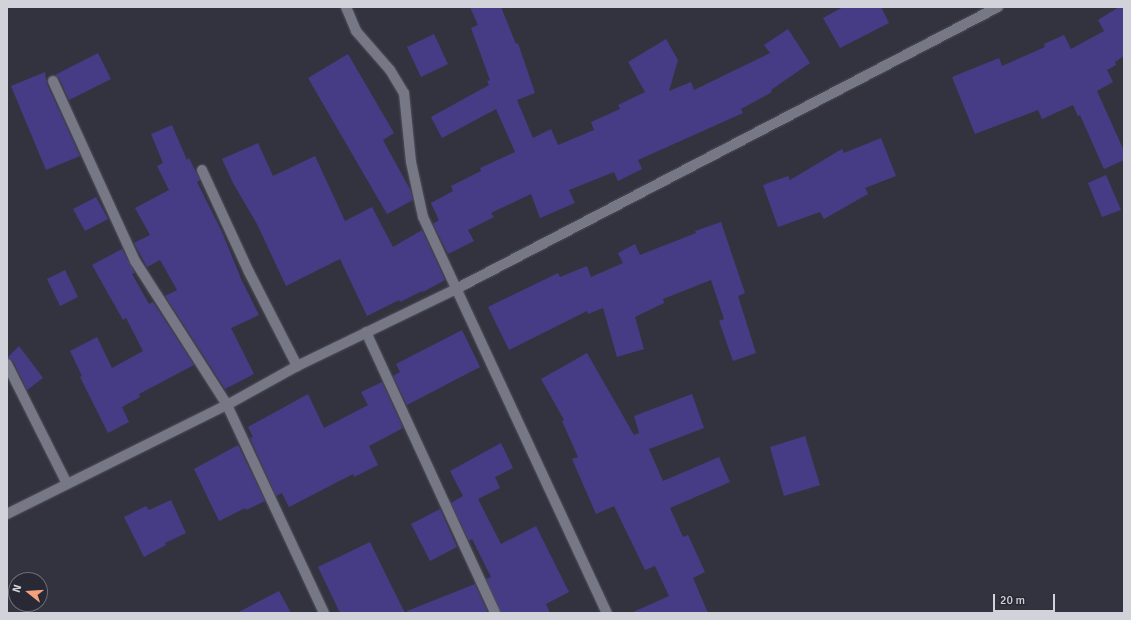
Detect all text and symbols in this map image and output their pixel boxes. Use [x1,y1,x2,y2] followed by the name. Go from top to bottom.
[8,572,48,612] north arrow
[10,583,24,594] text: N
[995,586,1057,612] scale bar
[1000,593,1025,608] text: 20 m

